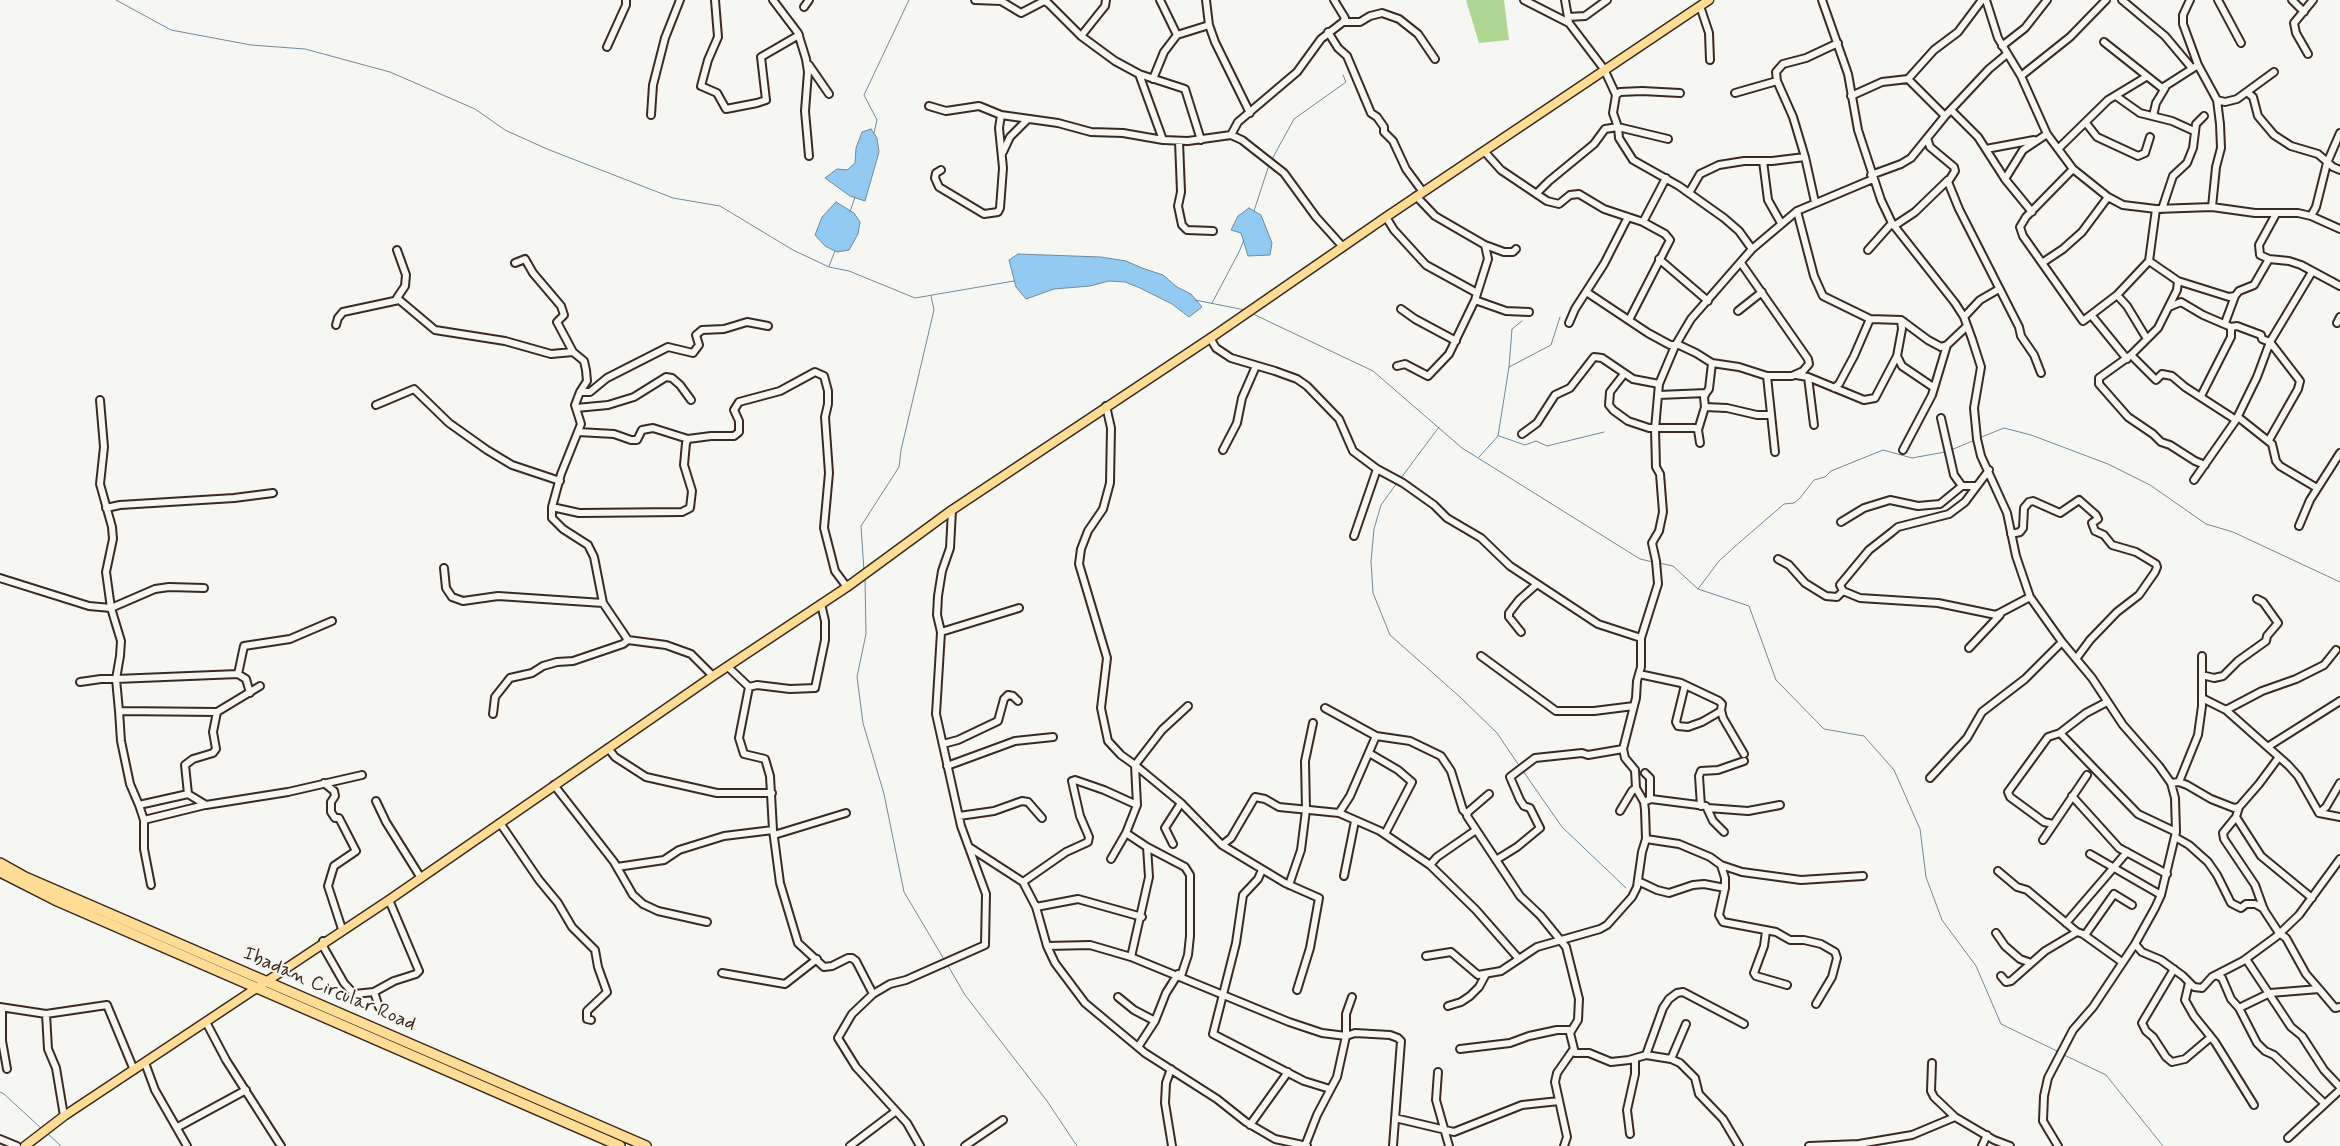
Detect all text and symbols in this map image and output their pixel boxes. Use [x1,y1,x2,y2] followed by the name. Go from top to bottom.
[239,943,419,1037] street label: Ibadan Circular Road

